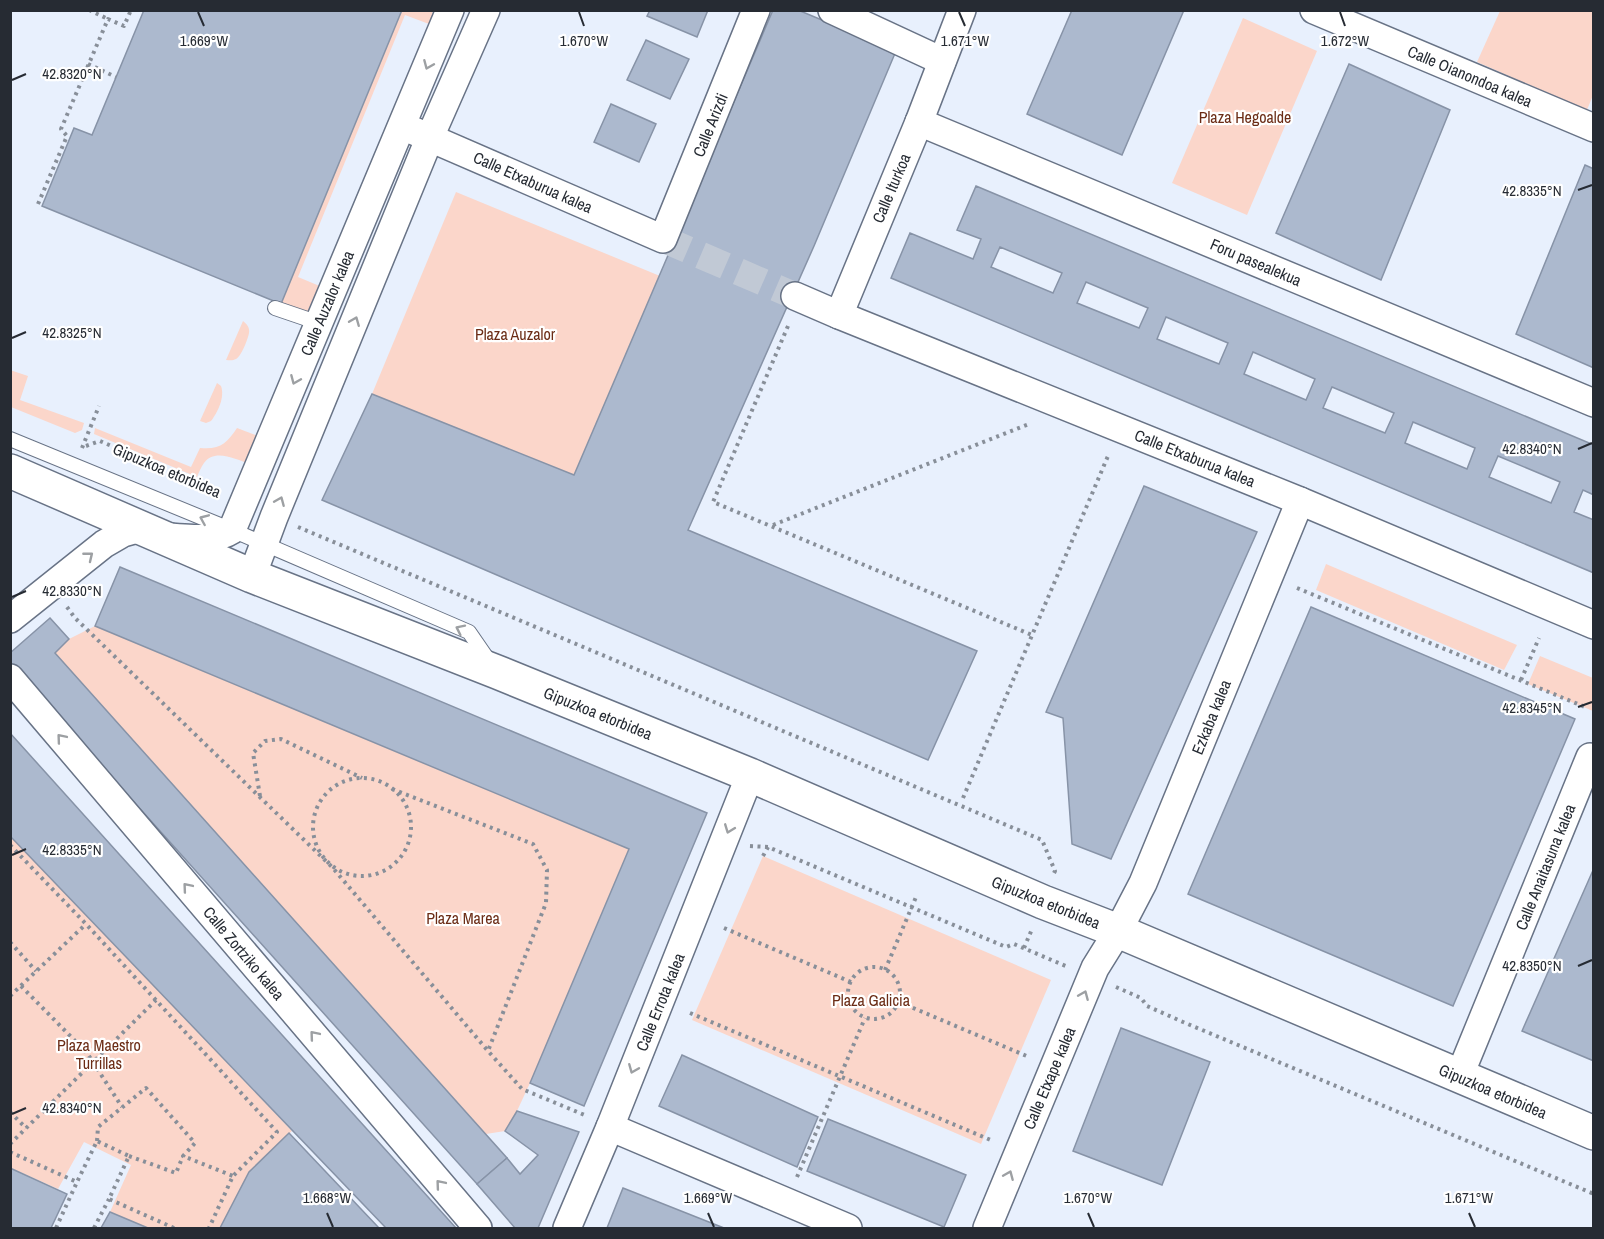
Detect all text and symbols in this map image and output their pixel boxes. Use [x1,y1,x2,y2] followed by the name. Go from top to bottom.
[180,30,229,51] text: 1.669°W
[560,30,609,51] text: 1.670°W
[941,30,990,51] text: 1.671°W
[1321,30,1370,51] text: 1.672°W
[1404,40,1536,112] street label: Calle Oianondoa kalea
[423,58,435,69] one-way arrow
[42,63,102,84] text: 42.8320°N
[687,90,733,160] street label: Calle Arizdi
[1199,106,1291,128] park label: Plaza Hegoalde
[470,146,597,218] street label: Calle Etxaburua kalea
[866,149,916,226] street label: Calle Iturkoa
[1502,180,1562,201] text: 42.8335°N
[1207,233,1306,291] street label: Foru pasealekua
[295,246,359,359] street label: Calle Auzalor kalea
[348,317,360,328] one-way arrow
[42,322,102,343] text: 42.8325°N
[475,323,556,345] park label: Plaza Auzalor
[290,373,302,384] one-way arrow
[1131,424,1259,493] street label: Calle Etxaburua kalea
[110,437,225,503] street label: Gipuzkoa etorbidea
[1502,438,1562,459] text: 42.8340°N
[273,497,285,508] one-way arrow
[199,514,210,526] one-way arrow
[82,553,93,564] one-way arrow
[42,580,102,601] text: 42.8330°N
[456,624,467,636] one-way arrow
[1186,676,1236,758] street label: Ezkaba kalea
[540,681,656,745] street label: Gipuzkoa etorbidea
[1502,697,1562,718] text: 42.8345°N
[57,734,68,745] one-way arrow
[1510,800,1581,933] street label: Calle Anaitasuna kalea
[724,823,736,834] one-way arrow
[42,839,102,860] text: 42.8335°N
[988,870,1104,934] street label: Gipuzkoa etorbidea
[184,883,195,894] one-way arrow
[198,902,290,1005] street label: Calle Zortziko kalea
[426,907,501,929] park label: Plaza Marea
[630,949,690,1054] street label: Calle Errota kalea
[1502,955,1562,976] text: 42.8350°N
[832,989,911,1011] park label: Plaza Galicia
[1077,990,1089,1001] one-way arrow
[1018,1023,1081,1133] street label: Calle Etxape kalea
[310,1031,321,1042] one-way arrow
[57,1034,141,1074] park label: Plaza Maestro Turrillas
[1436,1058,1551,1124] street label: Gipuzkoa etorbidea
[628,1063,641,1074] one-way arrow
[42,1097,102,1118] text: 42.8340°N
[1002,1170,1014,1181] one-way arrow
[436,1180,447,1191] one-way arrow
[303,1187,352,1208] text: 1.668°W
[684,1187,733,1208] text: 1.669°W
[1064,1187,1113,1208] text: 1.670°W
[1445,1187,1494,1208] text: 1.671°W

